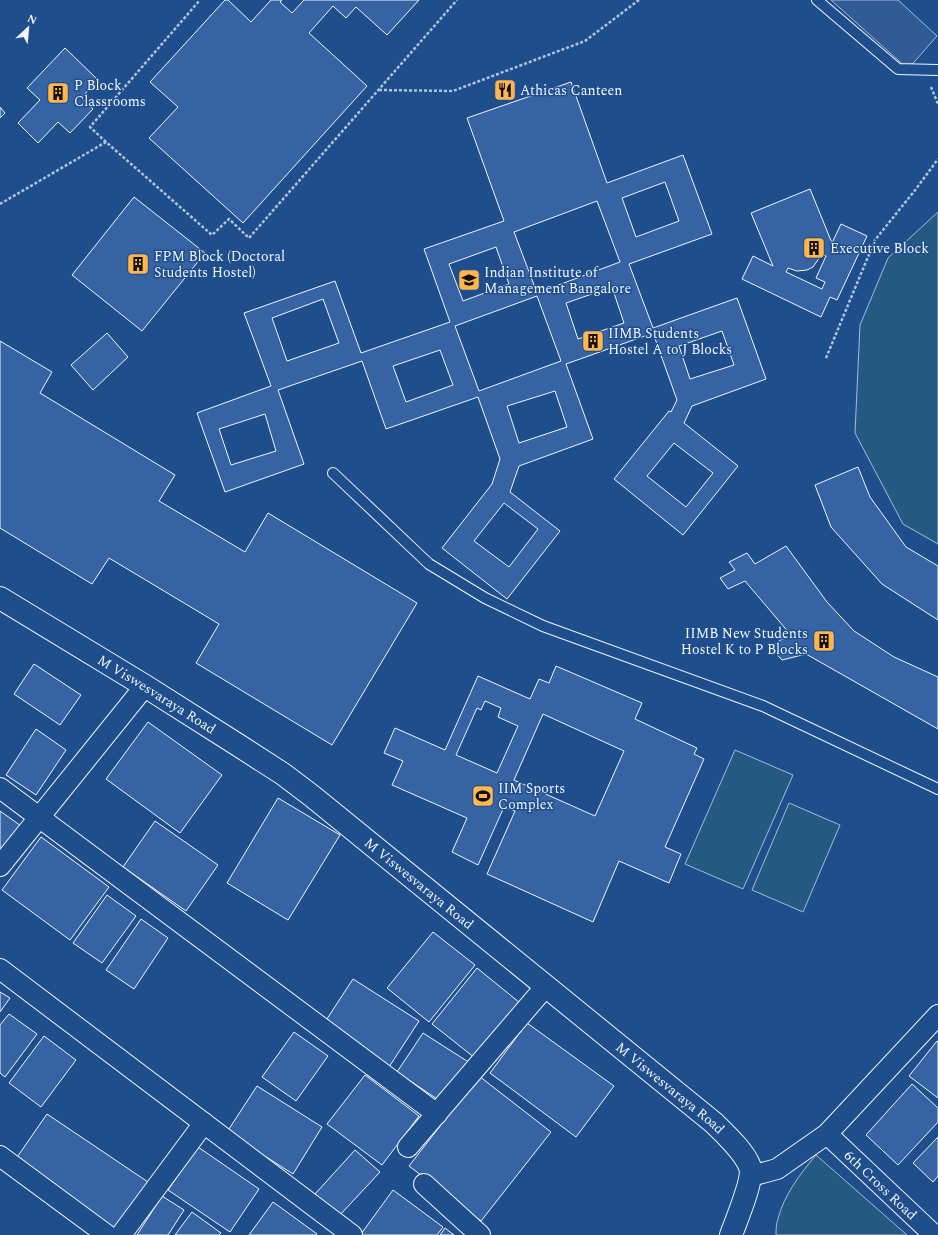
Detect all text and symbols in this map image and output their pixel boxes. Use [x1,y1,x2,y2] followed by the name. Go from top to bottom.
[8,8,48,48] north arrow
[24,10,40,29] text: N
[74,75,146,112] place label: P Block Classrooms
[492,77,518,103] restaurant icon: Athicas Canteen
[45,80,71,106] building icon: P Block Classrooms
[520,80,622,101] place label: Athicas Canteen
[801,235,827,261] building icon: Executive Block
[830,238,929,259] place label: Executive Block
[154,246,285,283] place label: FPM Block (Doctoral Students Hostel)
[125,251,151,277] building icon: FPM Block (Doctoral Students Hostel)
[484,262,631,299] place label: Indian Institute of Management Bangalore
[456,267,482,293] school or university icon: Indian Institute of Management Bangalore
[608,323,732,360] place label: IIMB Students Hostel A to J Blocks
[580,328,606,354] building icon: IIMB Students Hostel A to J Blocks
[681,623,808,660] place label: IIMB New Students Hostel K to P Blocks
[811,628,837,654] building icon: IIMB New Students Hostel K to P Blocks
[94,649,220,739] street label: M Viswesvaraya Road
[498,778,565,815] place label: IIM Sports Complex
[470,783,496,809] sports icon: IIM Sports Complex
[360,832,479,934] street label: M Viswesvaraya Road
[611,1037,730,1139] street label: M Viswesvaraya Road
[839,1145,922,1225] street label: 6th Cross Road

